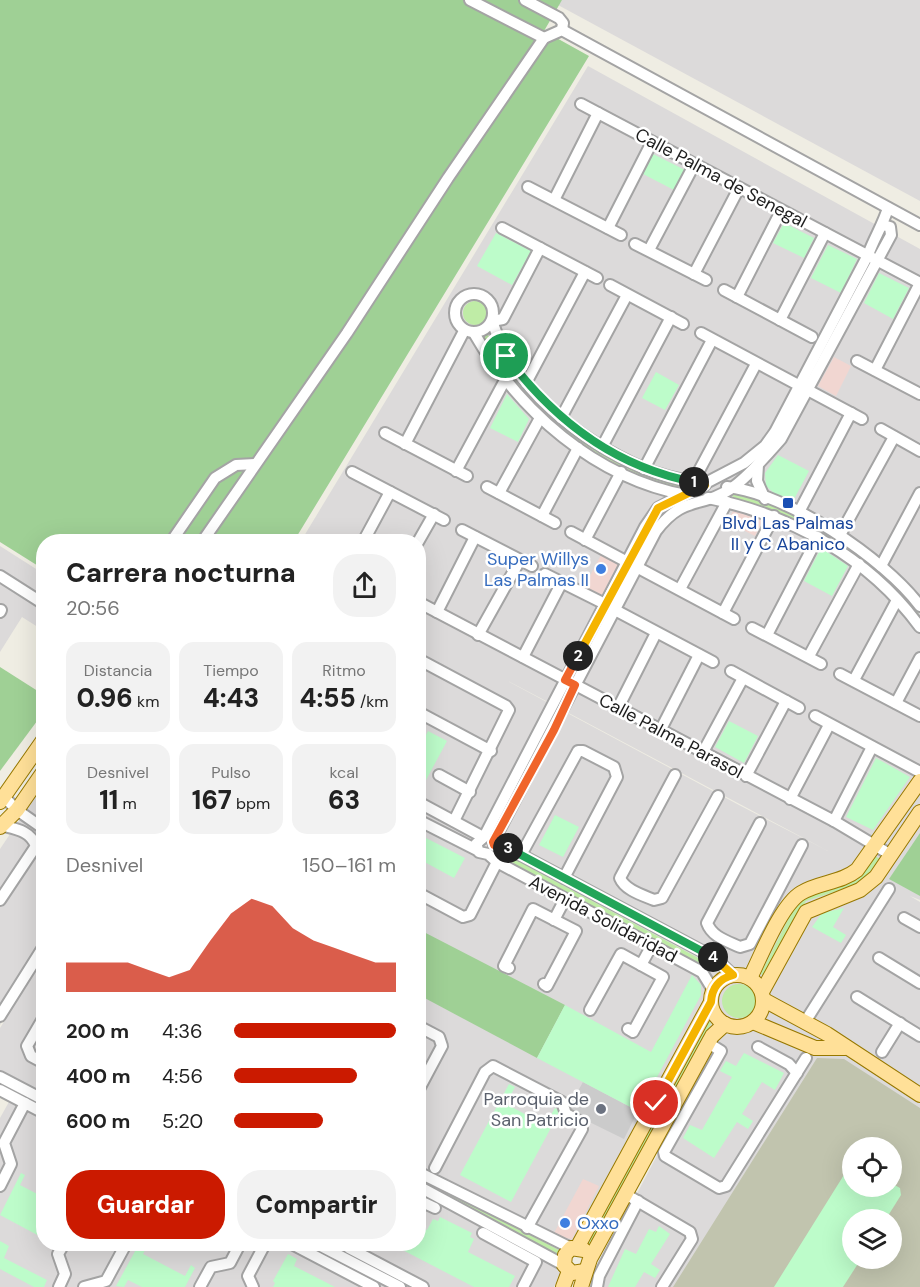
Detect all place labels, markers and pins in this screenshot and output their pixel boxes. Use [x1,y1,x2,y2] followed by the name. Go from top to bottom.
[480,330,531,381] pin
[679,467,709,497] pin: 1
[781,496,795,510] marker: Blvd Las Palmas II y C Abanico
[722,511,854,556] place label: Blvd Las Palmas II y C Abanico
[484,547,589,592] place label: Super Willys Las Palmas II
[594,562,608,576] marker: Super Willys Las Palmas II
[563,641,593,671] pin: 2
[493,833,523,863] pin: 3
[698,942,728,972] pin: 4
[630,1077,681,1128] pin
[484,1087,589,1132] place label: Parroquia de San Patricio
[594,1102,608,1116] marker: Parroquia de San Patricio
[577,1211,619,1235] place label: Oxxo
[558,1216,572,1230] marker: Oxxo

